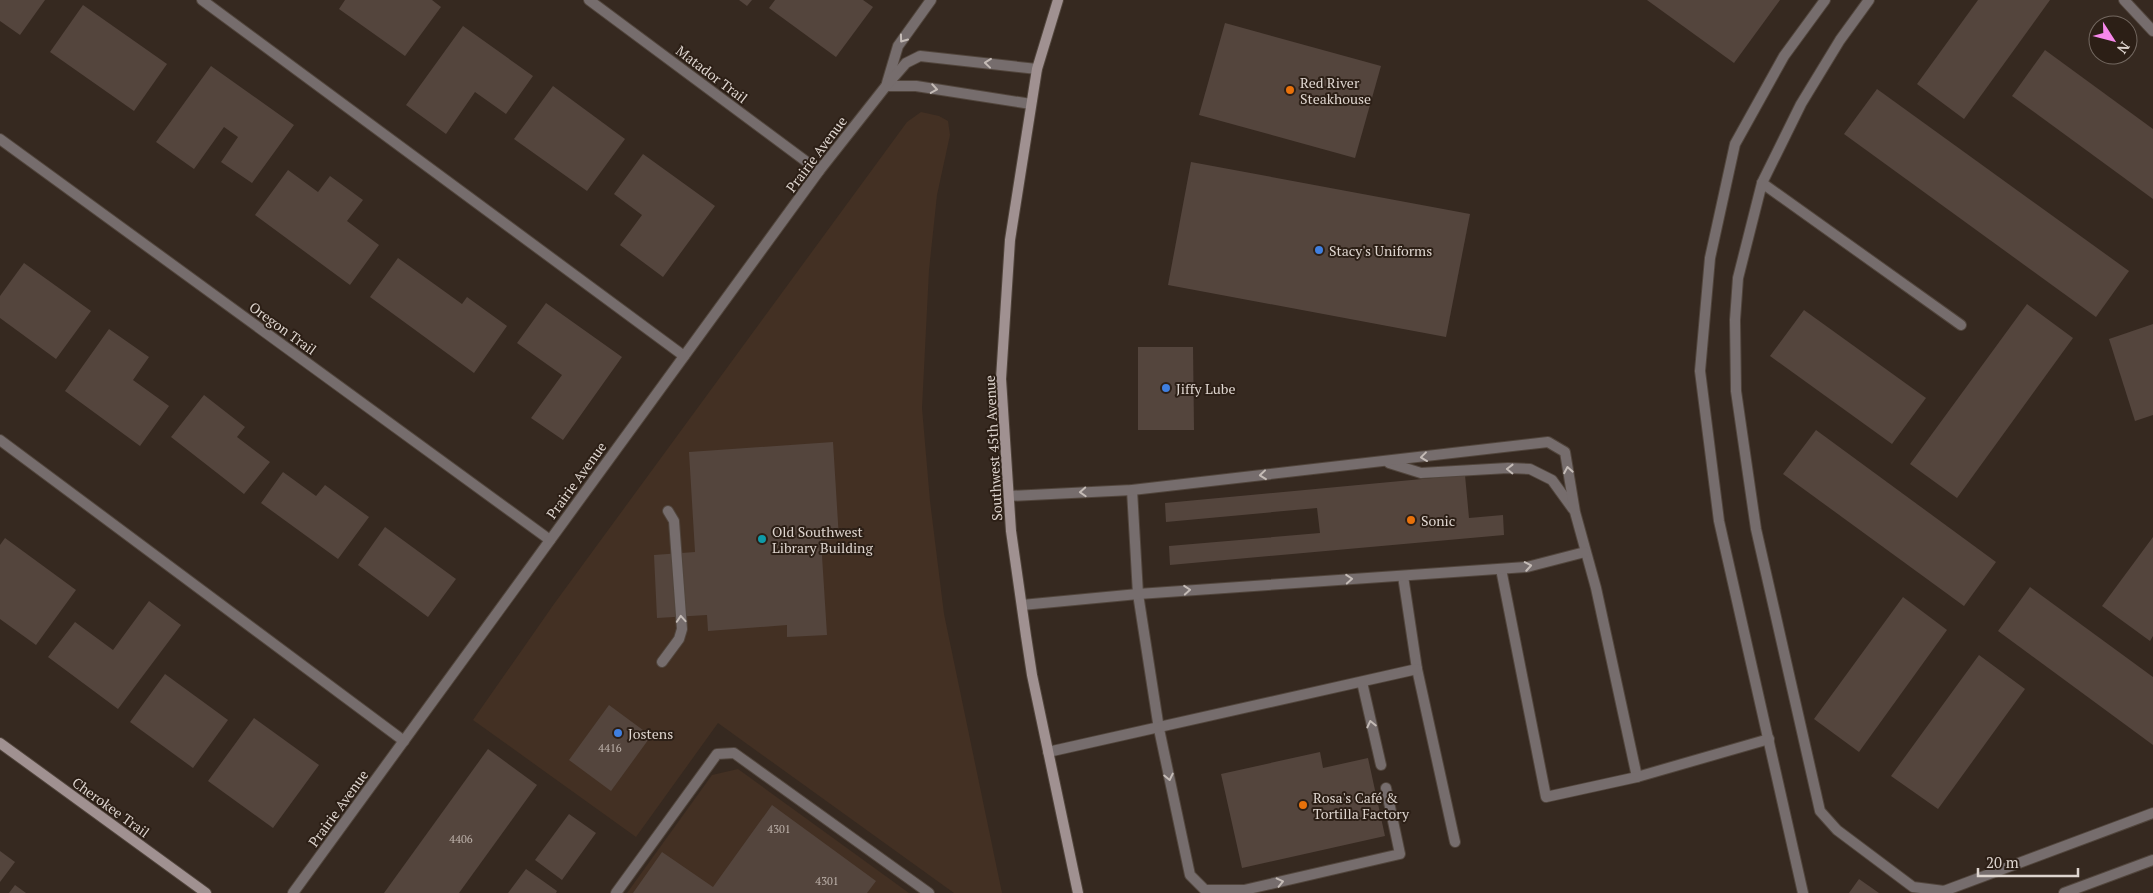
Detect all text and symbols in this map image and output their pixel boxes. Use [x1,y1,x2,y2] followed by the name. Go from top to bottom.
[2088,15,2138,65] north arrow
[900,34,909,43] one-way arrow
[2113,38,2135,58] text: N
[672,41,752,107] street label: Matador Trail
[984,58,992,69] one-way arrow
[1300,73,1371,108] place label: Red River Steakhouse
[931,83,939,94] one-way arrow
[1284,84,1296,96] marker: Red River Steakhouse
[781,112,851,196] street label: Prairie Avenue
[1329,241,1432,260] place label: Stacy's Uniforms
[1313,244,1325,256] marker: Stacy's Uniforms
[246,297,320,359] street label: Oregon Trail
[980,375,1006,521] street label: Southwest 45th Avenue
[1176,379,1235,398] place label: Jiffy Lube
[1160,382,1172,394] marker: Jiffy Lube
[542,438,610,522] street label: Prairie Avenue
[1420,451,1428,462] one-way arrow
[1506,464,1514,474] one-way arrow
[1563,466,1573,475] one-way arrow
[1259,469,1267,480] one-way arrow
[1079,487,1087,498] one-way arrow
[1421,511,1455,530] place label: Sonic
[1405,514,1417,526] marker: Sonic
[772,522,873,557] place label: Old Southwest Library Building
[756,533,768,545] marker: Old Southwest Library Building
[1524,561,1533,571] one-way arrow
[1345,574,1353,585] one-way arrow
[1183,585,1191,596] one-way arrow
[676,615,687,623] one-way arrow
[1366,719,1377,728] one-way arrow
[628,724,673,743] place label: Jostens
[612,727,624,739] marker: Jostens
[598,741,622,755] house number: 4416
[304,766,372,850] street label: Prairie Avenue
[1163,772,1174,781] one-way arrow
[69,773,153,841] street label: Cherokee Trail
[1313,788,1410,823] place label: Rosa's Café & Tortilla Factory
[1297,799,1309,811] marker: Rosa's Café & Tortilla Factory
[767,822,791,836] house number: 4301
[449,832,473,846] house number: 4406
[1978,846,2078,878] scale bar
[1986,852,2019,872] text: 20 m
[815,874,839,888] house number: 4301
[1276,877,1284,888] one-way arrow

